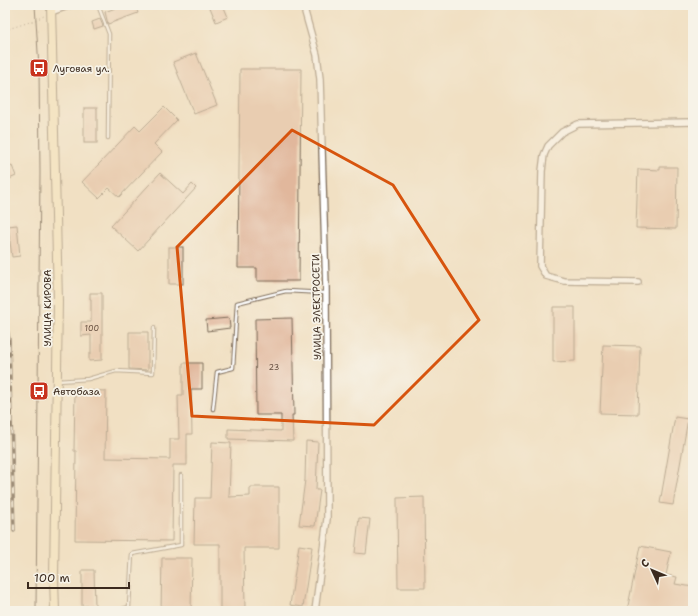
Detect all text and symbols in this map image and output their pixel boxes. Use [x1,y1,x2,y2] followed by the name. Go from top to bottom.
[28,57,50,79] bus stop icon: Луговая ул.
[53,62,110,75] place label: Луговая ул.
[309,254,324,360] street label: УЛИЦА ЭЛЕКТРОСЕТИ
[41,270,54,346] street label: УЛИЦА КИРОВА
[85,323,99,334] house number: 100
[269,362,279,373] house number: 23
[28,380,50,402] bus stop icon: Автобаза
[53,385,101,398] place label: Автобаза
[632,550,672,590] north arrow
[637,556,653,571] text: С
[28,564,129,590] scale bar
[34,570,70,586] text: 100 m

